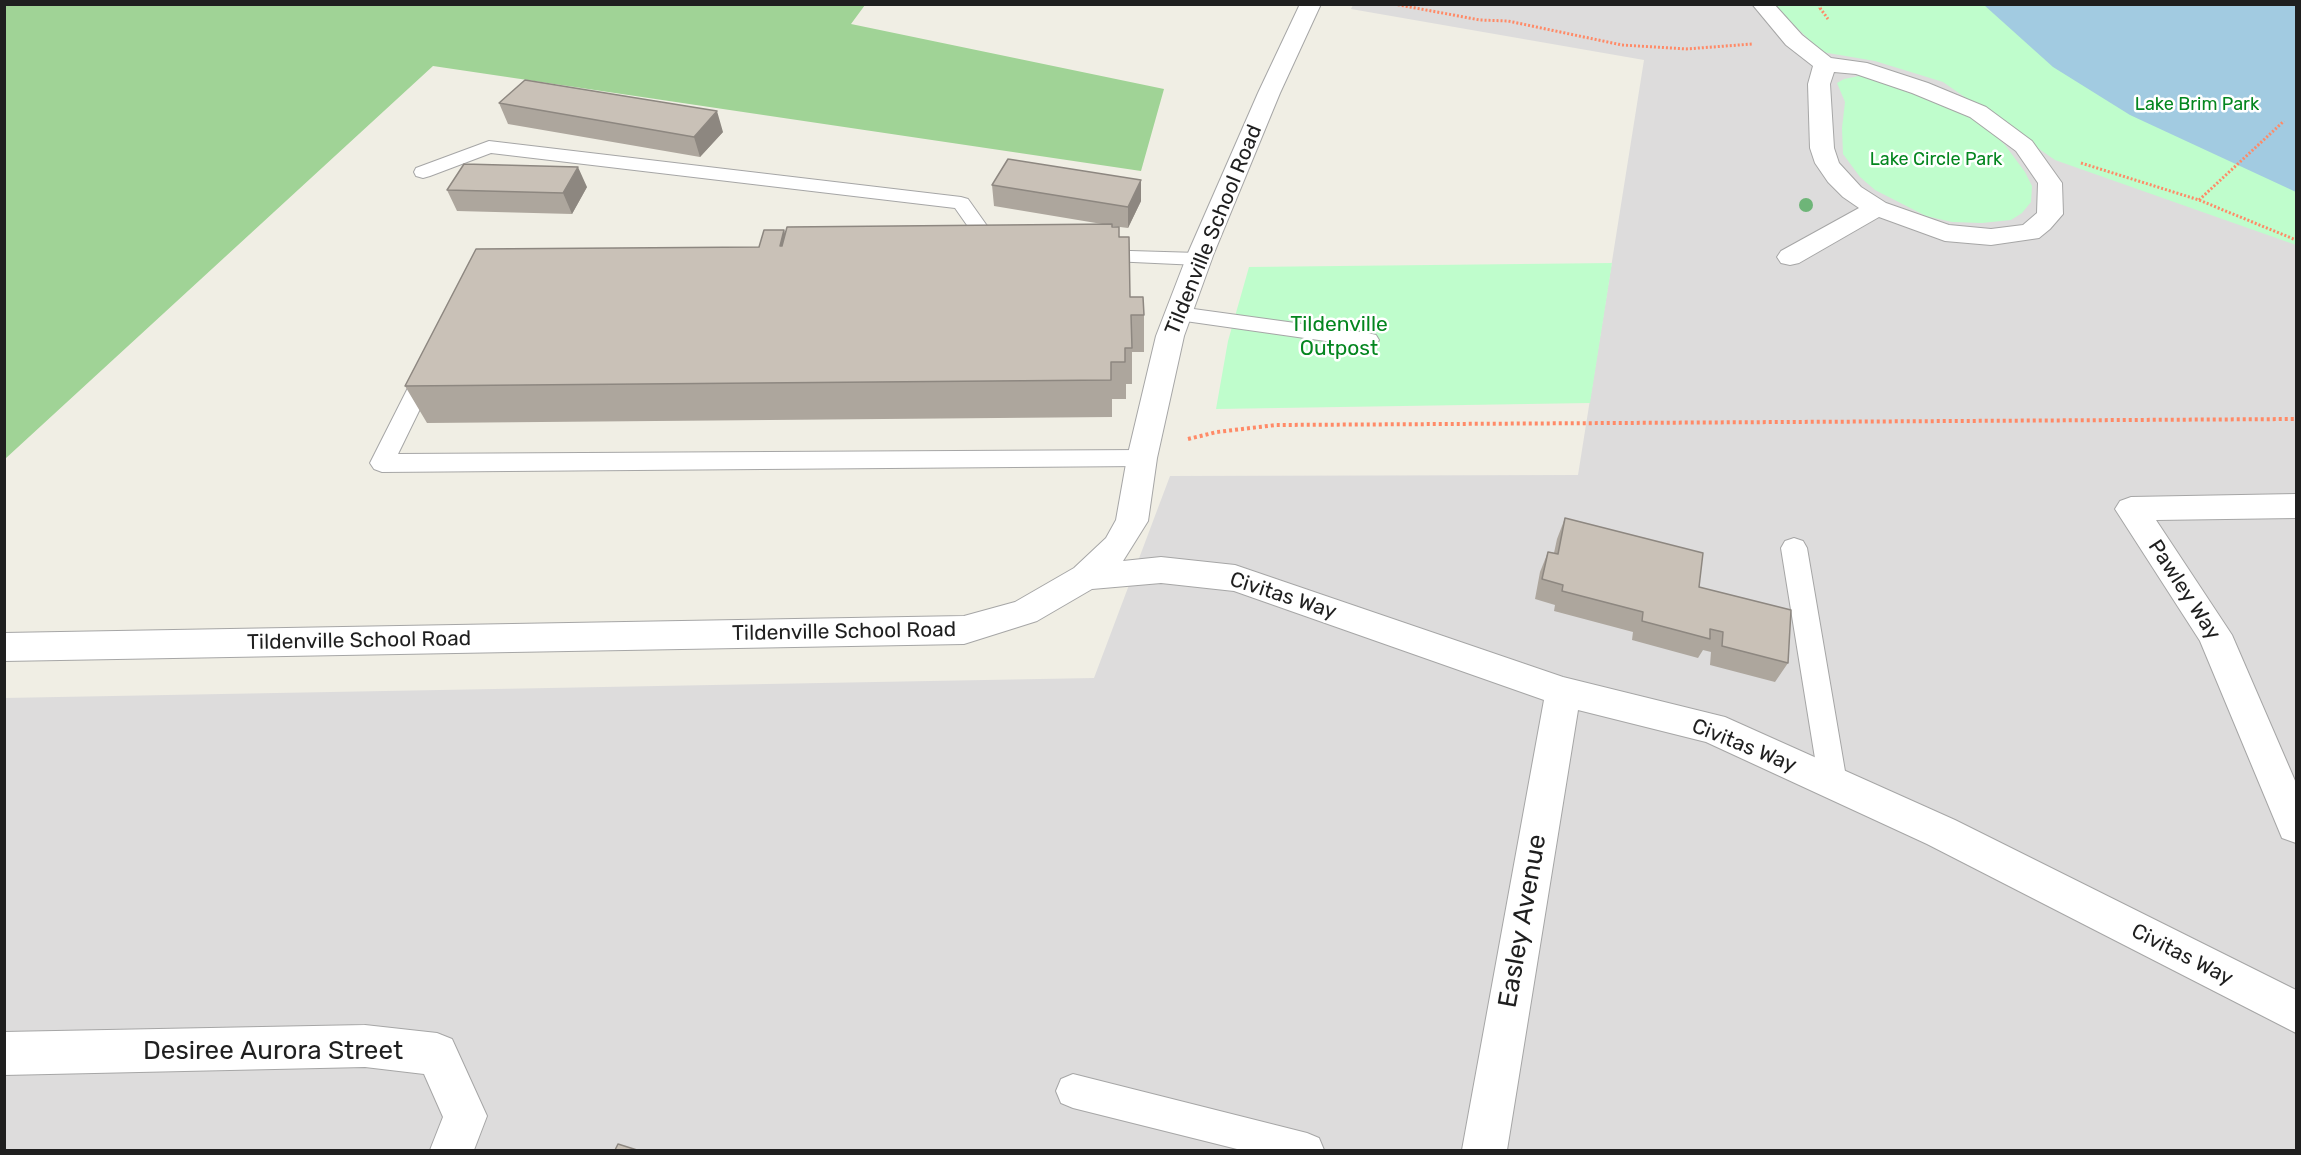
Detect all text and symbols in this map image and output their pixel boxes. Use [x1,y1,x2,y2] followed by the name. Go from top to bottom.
[2135,94,2259,116] park label: Lake Brim Park
[1160,121,1268,339] street label: Tildenville School Road
[1870,149,2002,171] park label: Lake Circle Park
[1290,312,1388,362] park label: Tildenville Outpost
[2142,535,2226,645] street label: Pawley Way
[1226,567,1340,625] street label: Civitas Way
[732,617,956,647] street label: Tildenville School Road
[247,626,471,656] street label: Tildenville School Road
[1688,714,1800,778] street label: Civitas Way
[1492,832,1554,1010] street label: Easley Avenue
[2127,919,2237,991] street label: Civitas Way
[143,1035,403,1067] street label: Desiree Aurora Street

